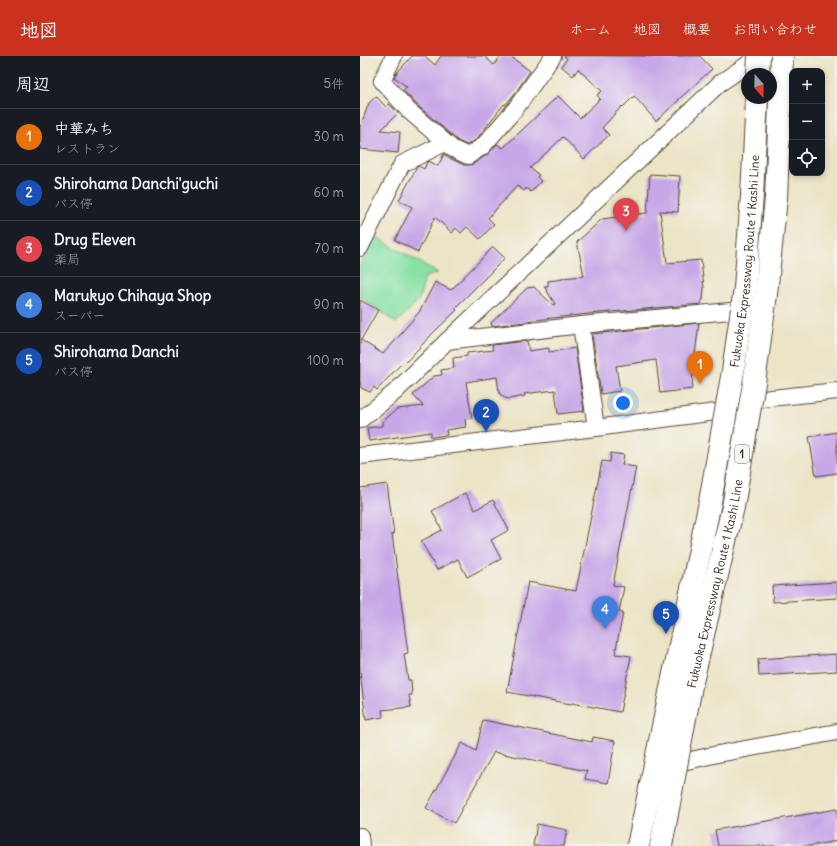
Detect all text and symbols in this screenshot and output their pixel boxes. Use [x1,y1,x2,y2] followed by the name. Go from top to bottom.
[20,18,58,42] text: 地図
[570,20,611,38] text: ホーム
[633,20,661,38] text: 地図
[683,20,711,38] text: 概要
[733,20,817,38] text: お問い合わせ
[741,68,777,104] north arrow
[789,68,825,176] map controls
[789,68,825,104] button: +
[16,73,50,95] text: 周辺
[324,75,344,92] text: 5件
[789,104,825,140] button: −
[54,119,114,138] text: 中華みち
[26,128,32,145] text: 1
[314,128,344,145] text: 30 m
[54,140,120,157] text: レストラン
[789,140,825,176] button: locate
[726,154,762,368] street label: Fukuoka Expressway Route 1 Kashi Line
[54,174,218,193] text: Shirohama Danchi'guchi
[25,184,33,201] text: 2
[313,184,344,201] text: 60 m
[54,195,93,212] text: バス停
[613,198,639,231] pin: 3
[54,230,136,249] text: Drug Eleven
[25,240,33,257] text: 3
[315,240,344,257] text: 70 m
[54,251,80,268] text: 薬局
[54,286,211,305] text: Marukyo Chihaya Shop
[25,296,33,313] text: 4
[313,296,344,313] text: 90 m
[54,307,105,324] text: スーパー
[54,342,179,361] text: Shirohama Danchi
[687,351,713,384] pin: 1
[25,352,33,369] text: 5
[307,352,344,369] text: 100 m
[54,363,93,380] text: バス停
[613,393,633,413] your location
[473,399,499,432] pin: 2
[735,445,749,463] road number: 1
[683,478,745,689] street label: Fukuoka Expressway Route 1 Kashi Line
[592,596,618,629] pin: 4
[653,601,679,634] pin: 5

